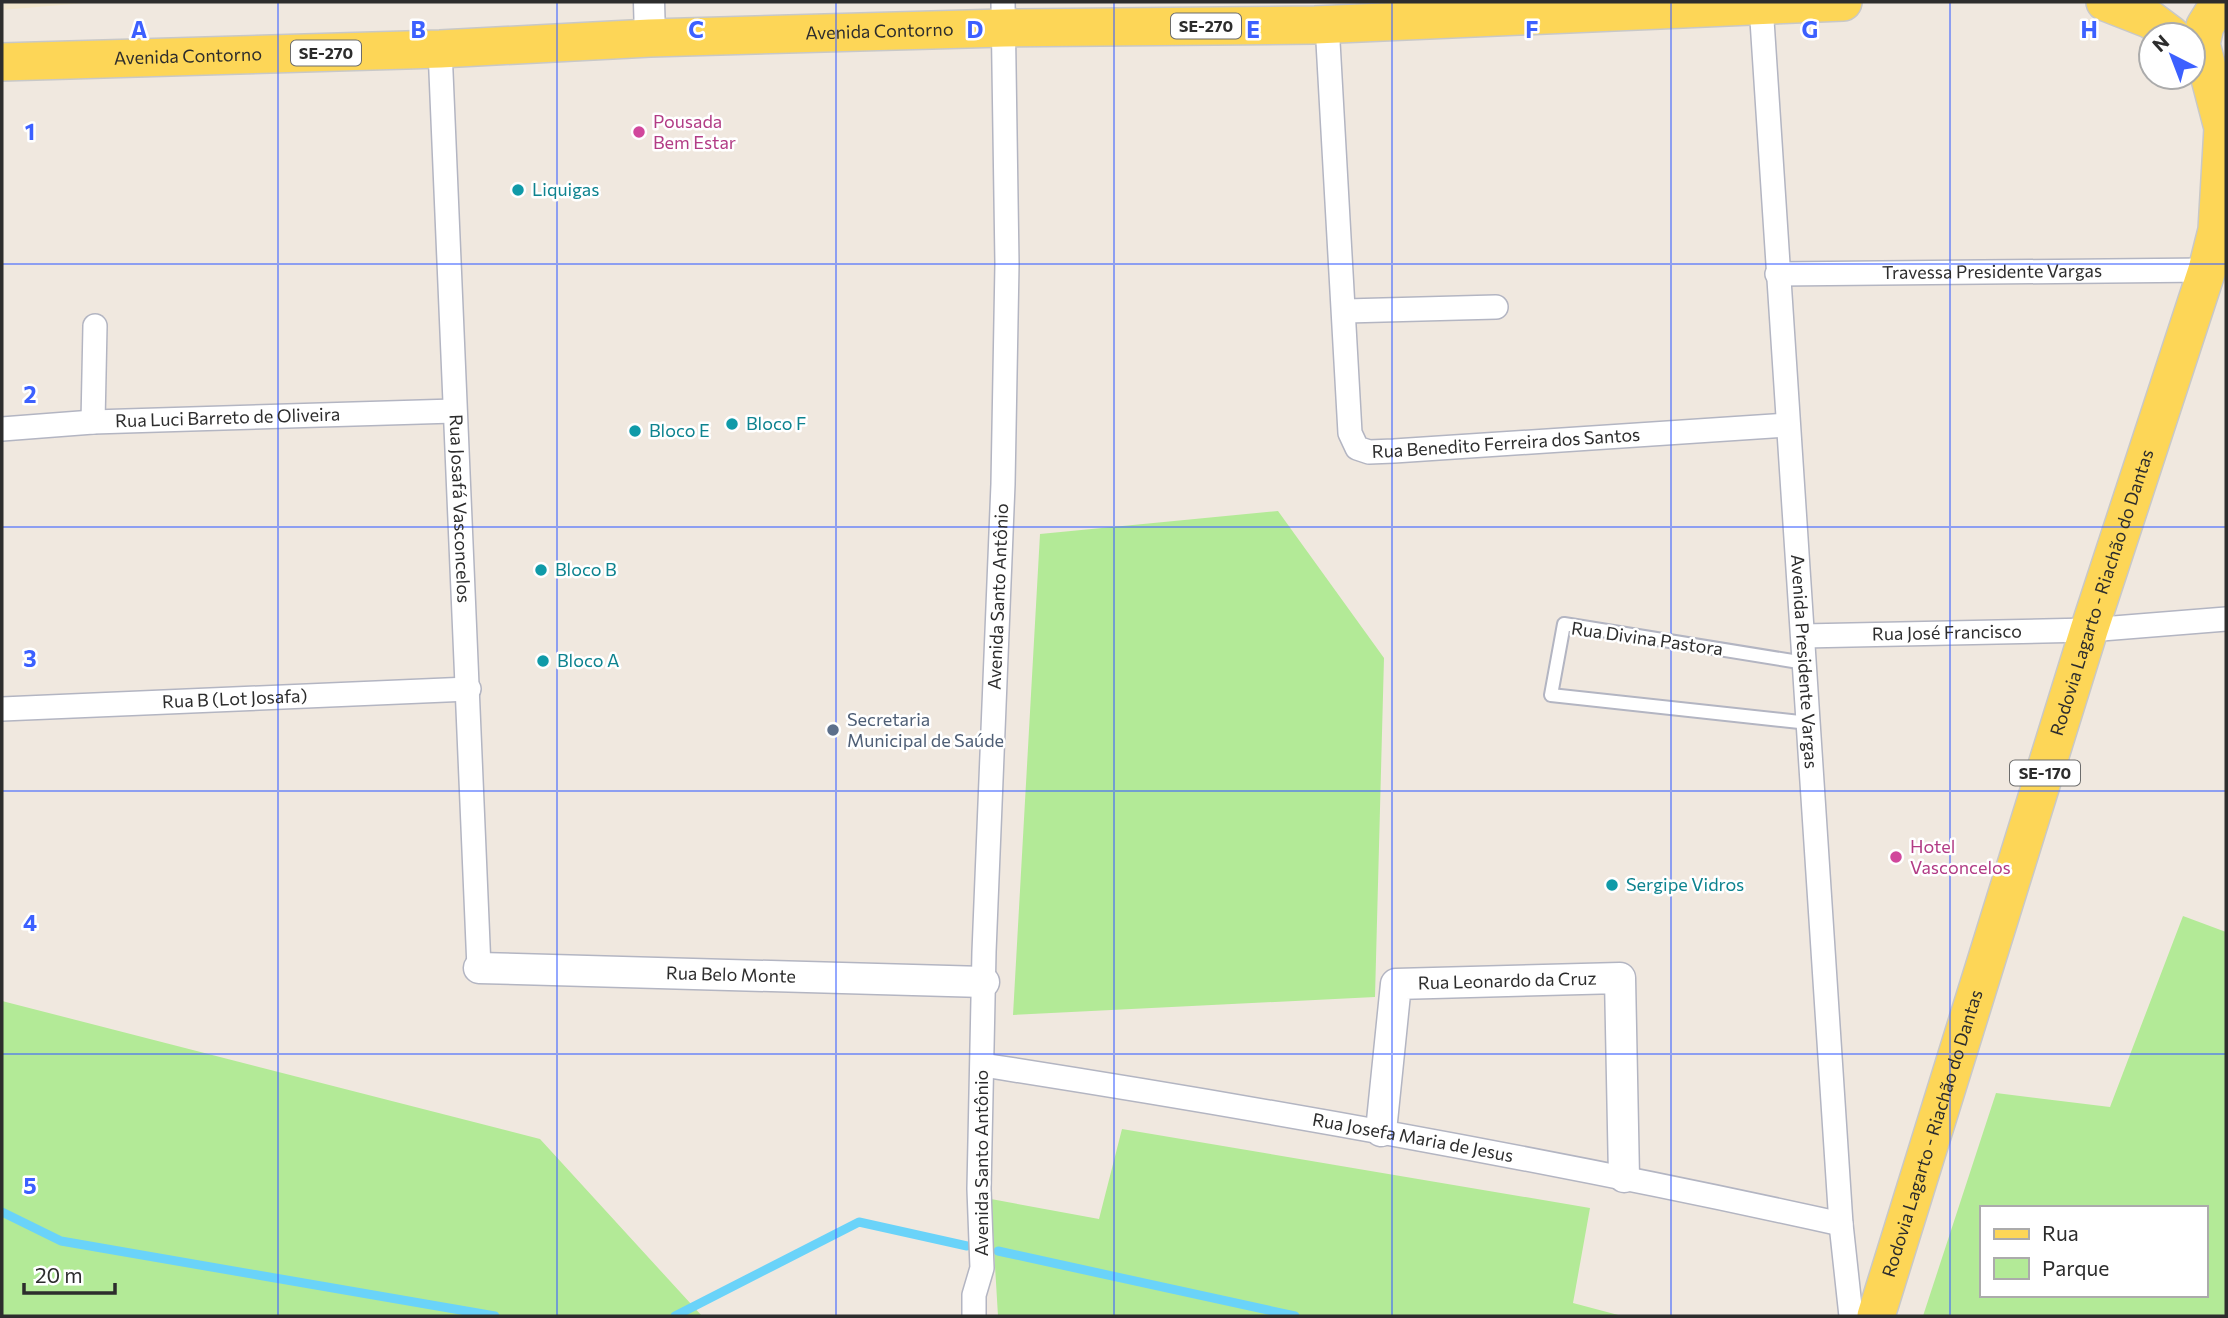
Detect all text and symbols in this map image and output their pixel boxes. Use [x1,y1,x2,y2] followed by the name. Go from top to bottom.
[1171,14,1241,38] road number: SE-270
[131,15,148,43] text: A
[410,15,426,43] text: B
[688,15,704,43] text: C
[967,15,984,43] text: D
[1246,15,1260,43] text: E
[1525,15,1539,43] text: F
[1802,15,1818,43] text: G
[2080,15,2098,43] text: H
[805,17,954,44] street label: Avenida Contorno
[2137,21,2207,91] north arrow
[2147,30,2173,56] text: N
[291,40,361,66] road number: SE-270
[114,42,262,69] street label: Avenida Contorno
[653,110,736,153] place label: Pousada Bem Estar
[25,117,35,145] text: 1
[631,124,647,140] marker: Pousada Bem Estar
[532,178,599,200] place label: Liquigas
[510,182,526,198] marker: Liquigas
[1882,259,2102,283] street label: Travessa Presidente Vargas
[23,380,37,408] text: 2
[115,402,340,431] street label: Rua Luci Barreto de Oliveira
[746,412,806,434] place label: Bloco F
[446,414,475,603] street label: Rua Josafá Vasconcelos
[724,416,740,432] marker: Bloco F
[649,419,710,441] place label: Bloco E
[627,423,643,439] marker: Bloco E
[1371,423,1641,462] street label: Rua Benedito Ferreira dos Santos
[2045,446,2158,738] street label: Rodovia Lagarto - Riachão do Dantas
[983,503,1012,690] street label: Avenida Santo Antônio
[1787,554,1823,769] street label: Avenida Presidente Vargas
[555,558,617,580] place label: Bloco B
[533,562,549,578] marker: Bloco B
[1570,616,1724,660] street label: Rua Divina Pastora
[1872,619,2022,645] street label: Rua José Francisco
[23,644,37,672] text: 3
[557,649,619,671] place label: Bloco A
[535,653,551,669] marker: Bloco A
[162,684,308,712] street label: Rua B (Lot Josafa)
[847,708,1004,751] place label: Secretaria Municipal de Saúde
[825,722,841,738] marker: Secretaria Municipal de Saúde
[2010,760,2080,786] road number: SE-170
[1910,835,2011,878] place label: Hotel Vasconcelos
[1888,849,1904,865] marker: Hotel Vasconcelos
[1626,873,1744,895] place label: Sergipe Vidros
[1604,877,1620,893] marker: Sergipe Vidros
[23,908,37,936] text: 4
[666,961,796,987] street label: Rua Belo Monte
[1418,967,1597,993] street label: Rua Leonardo da Cruz
[1877,987,1987,1280] street label: Rodovia Lagarto - Riachão do Dantas
[970,1070,992,1256] street label: Avenida Santo Antônio
[1311,1108,1515,1166] street label: Rua Josefa Maria de Jesus
[23,1171,37,1199] text: 5
[1980,1206,2207,1297] legend
[2042,1220,2079,1245] text: Rua
[24,1252,116,1296] scale bar
[2042,1255,2109,1280] text: Parque
[35,1262,83,1287] text: 20 m

